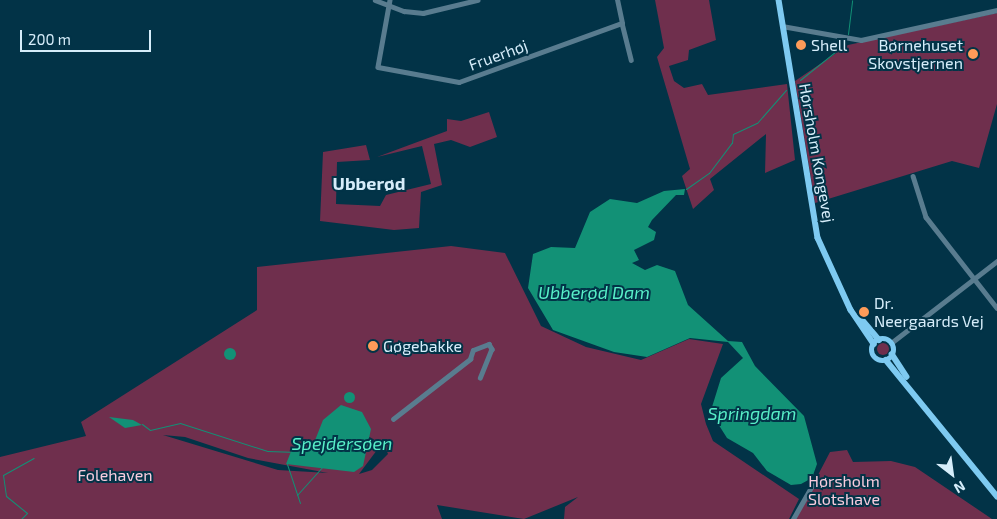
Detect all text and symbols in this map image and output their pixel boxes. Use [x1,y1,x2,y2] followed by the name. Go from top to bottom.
[22,20,154,52] scale bar
[28,30,71,48] text: 200 m
[466,35,530,75] street label: Fruerhøj
[811,35,847,55] place label: Shell
[868,35,963,73] place label: Børnehuset Skovstjernen
[795,39,807,51] marker: Shell
[967,48,979,60] marker: Børnehuset Skovstjernen
[795,82,839,224] street label: Hørsholm Kongevej
[333,172,405,194] district label: Ubberød
[538,281,650,303] water label: Ubberød Dam
[874,293,984,331] place label: Dr. Neergaards Vej
[858,306,870,318] marker: Dr. Neergaards Vej
[383,336,462,356] place label: Gøgebakke
[367,340,379,352] marker: Gøgebakke
[707,402,797,424] water label: Springdam
[292,432,392,454] water label: Spejdersøen
[927,449,977,499] north arrow
[77,465,153,485] park label: Folehaven
[808,471,880,509] park label: Hørsholm Slotshave
[951,478,968,497] text: N

